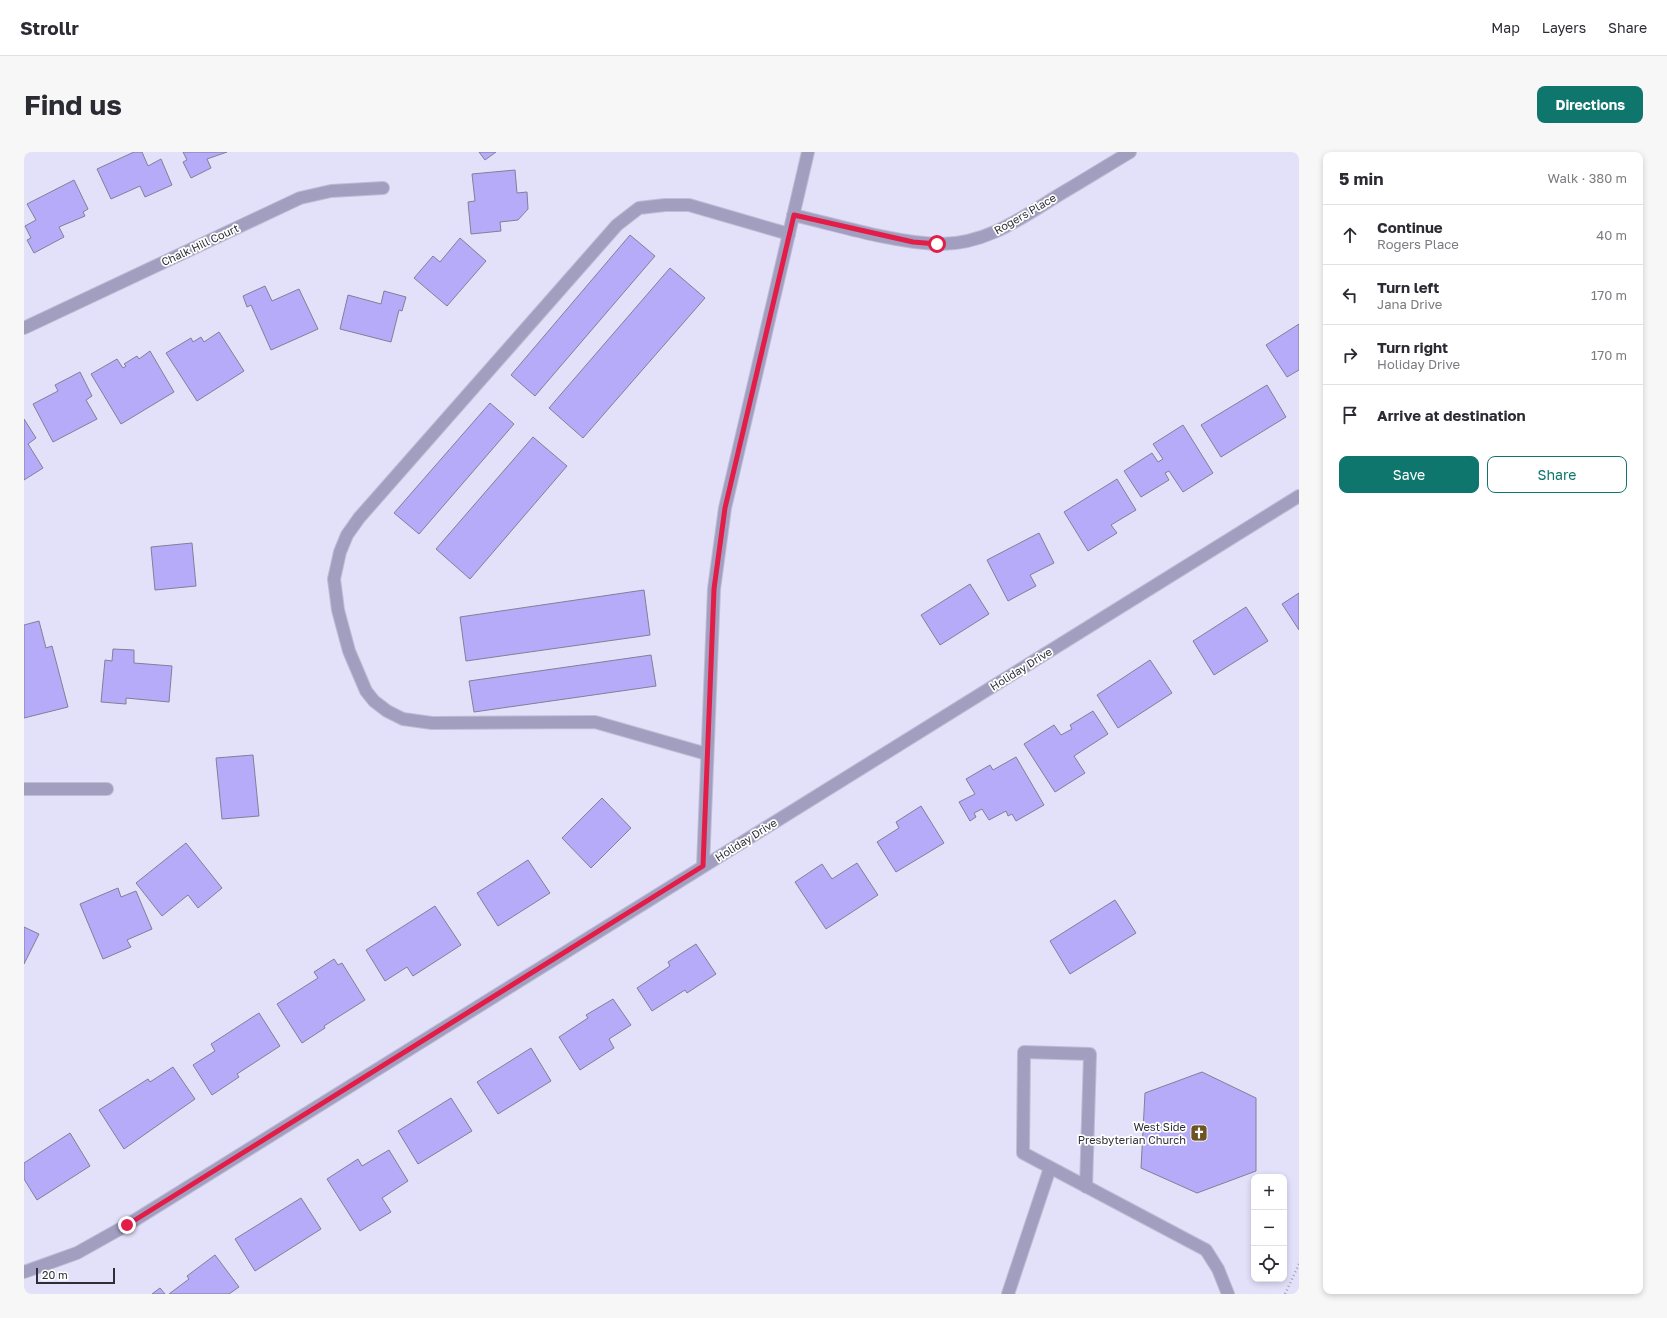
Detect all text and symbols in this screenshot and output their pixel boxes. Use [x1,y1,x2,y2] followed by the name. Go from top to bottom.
[20,16,79,39] text: Strollr
[1491,19,1520,36] text: Map
[1542,19,1586,36] text: Layers
[1608,19,1647,36] text: Share
[1537,86,1643,123] button: Directions
[24,88,122,121] text: Find us
[1339,168,1383,189] text: 5 min
[1547,170,1627,186] text: Walk · 380 m
[991,191,1058,237] street label: Rogers Place
[1377,218,1443,236] text: Continue
[159,221,240,268] street label: Chalk Hill Court
[1339,224,1361,246] icon: ahead
[1596,227,1627,243] text: 40 m
[928,235,946,253] route start
[1377,236,1459,252] text: Rogers Place
[1377,278,1439,296] text: Turn left
[1339,284,1361,306] icon: left
[1591,287,1627,303] text: 170 m
[1377,296,1442,312] text: Jana Drive
[1377,338,1448,356] text: Turn right
[1339,344,1361,366] icon: right
[1591,347,1627,363] text: 170 m
[1377,356,1460,372] text: Holiday Drive
[1339,404,1361,426] icon: arrive
[1377,406,1526,424] text: Arrive at destination
[1339,456,1479,493] button: Save
[1487,456,1627,493] button: Share
[987,644,1054,693] street label: Holiday Drive
[712,815,779,864] street label: Holiday Drive
[1078,1120,1186,1146] place label: West Side Presbyterian Church
[1189,1123,1209,1143] church icon: West Side Presbyterian Church
[1251,1174,1287,1282] map controls
[1251,1174,1287,1210] button: +
[1251,1210,1287,1246] button: −
[118,1216,136,1234] route end
[1251,1246,1287,1282] button: locate
[36,1266,115,1285] scale bar
[42,1268,68,1281] text: 20 m

